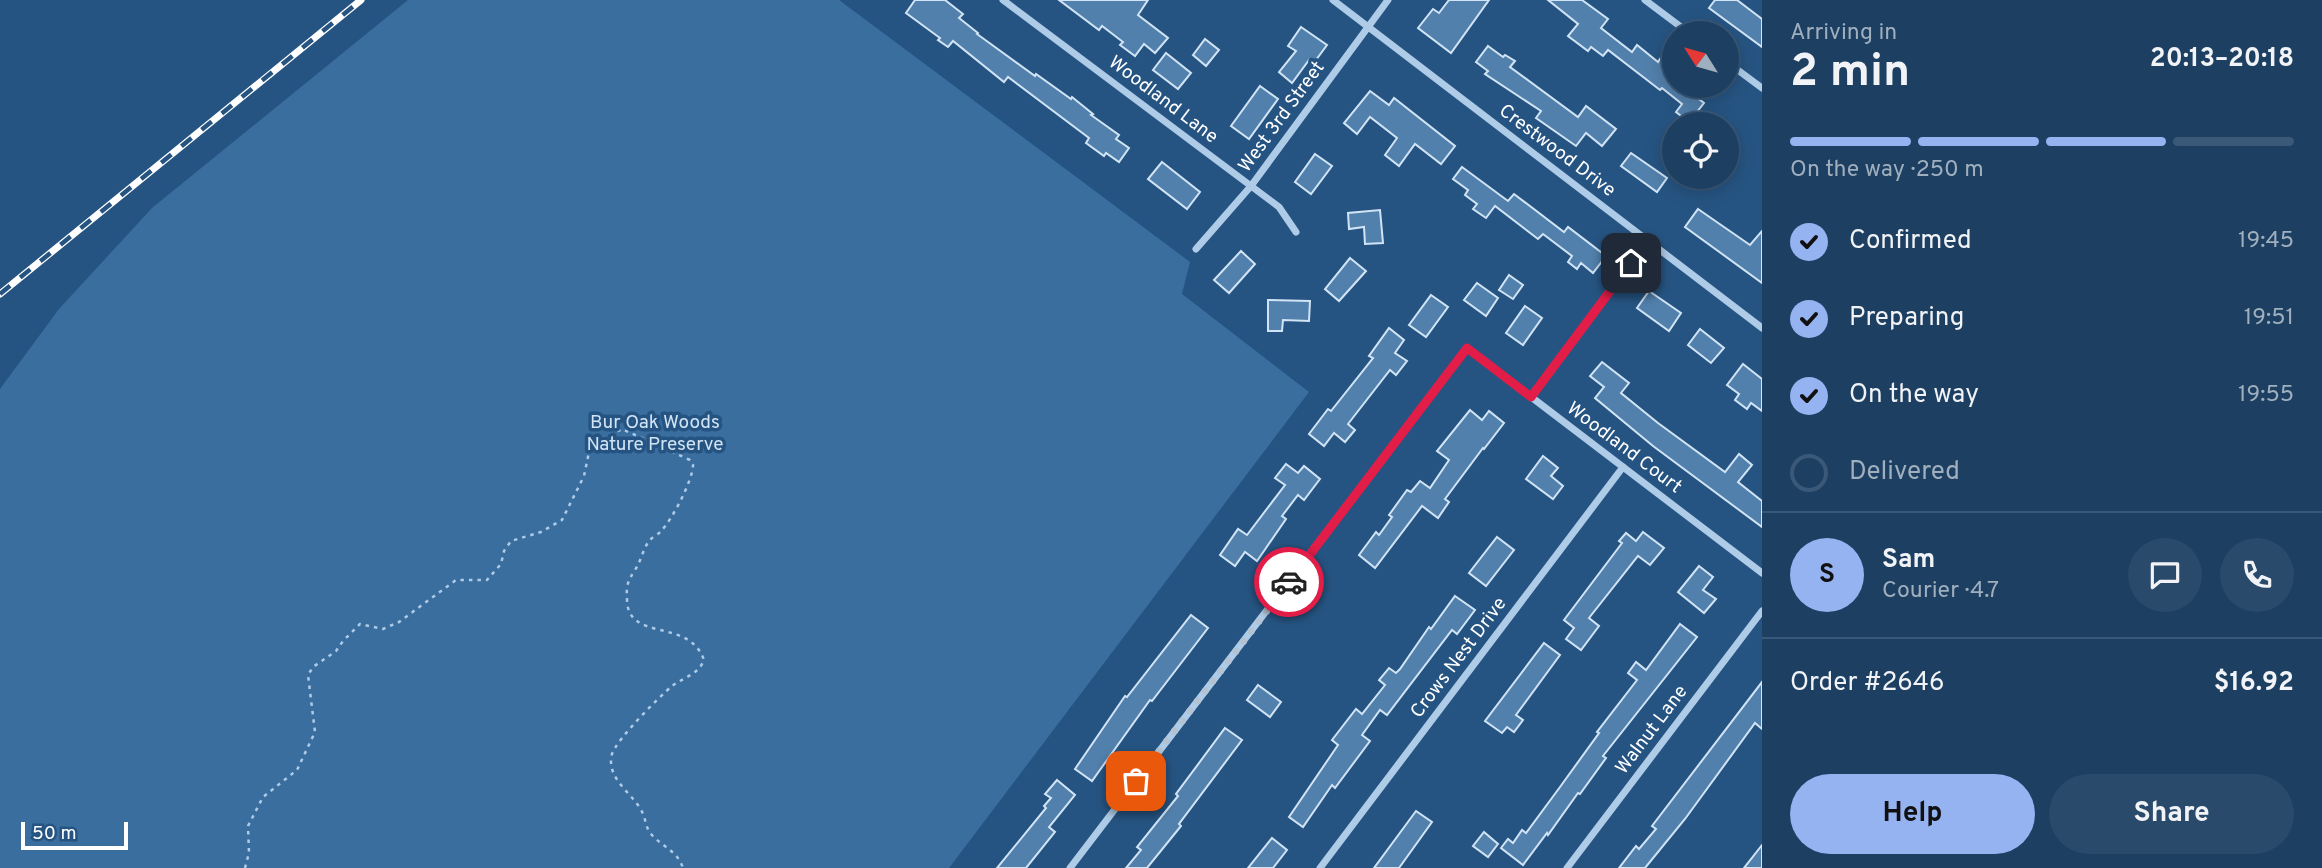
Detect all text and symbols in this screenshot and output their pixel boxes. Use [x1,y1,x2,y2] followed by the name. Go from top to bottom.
[1790,19,1897,48] text: Arriving in
[1662,21,1740,98] north arrow
[1662,21,1739,189] map controls
[2150,43,2294,76] text: 20:13–20:18
[1790,44,1910,103] text: 2 min
[1103,51,1223,149] street label: Woodland Lane
[1234,57,1330,177] street label: West 3rd Street
[1494,99,1620,203] street label: Crestwood Drive
[1662,112,1739,189] button: locate
[1790,156,1984,185] text: On the way · 250 m
[1790,223,1828,261] icon: check
[1849,225,1972,258] text: Confirmed
[2238,227,2294,256] text: 19:45
[1601,233,1661,293] pin
[1612,244,1650,282] icon: home
[1790,300,1828,338] icon: check
[1849,302,1964,335] text: Preparing
[2244,304,2294,333] text: 19:51
[1790,377,1828,415] icon: check
[1849,379,1979,412] text: On the way
[2238,381,2294,410] text: 19:55
[1562,397,1686,499] street label: Woodland Court
[586,411,724,457] park label: Bur Oak Woods Nature Preserve
[1849,456,1960,489] text: Delivered
[2128,538,2202,612] button: chat
[2220,538,2294,612] button: phone
[1882,544,1935,577] text: Sam
[1254,547,1324,617] courier
[1819,559,1835,592] text: S
[1270,563,1308,601] icon: car
[1882,577,1999,606] text: Courier · 4.7
[1406,593,1512,723] street label: Crows Nest Drive
[1790,667,1945,700] text: Order #2646
[2214,667,2294,700] text: $16.92
[1611,681,1693,779] street label: Walnut Lane
[1106,751,1166,811] pin
[1117,762,1155,800] icon: bag
[1790,774,2035,854] button: Help
[2049,774,2294,854] button: Share
[21,819,128,851] scale bar
[32,822,77,846] text: 50 m

